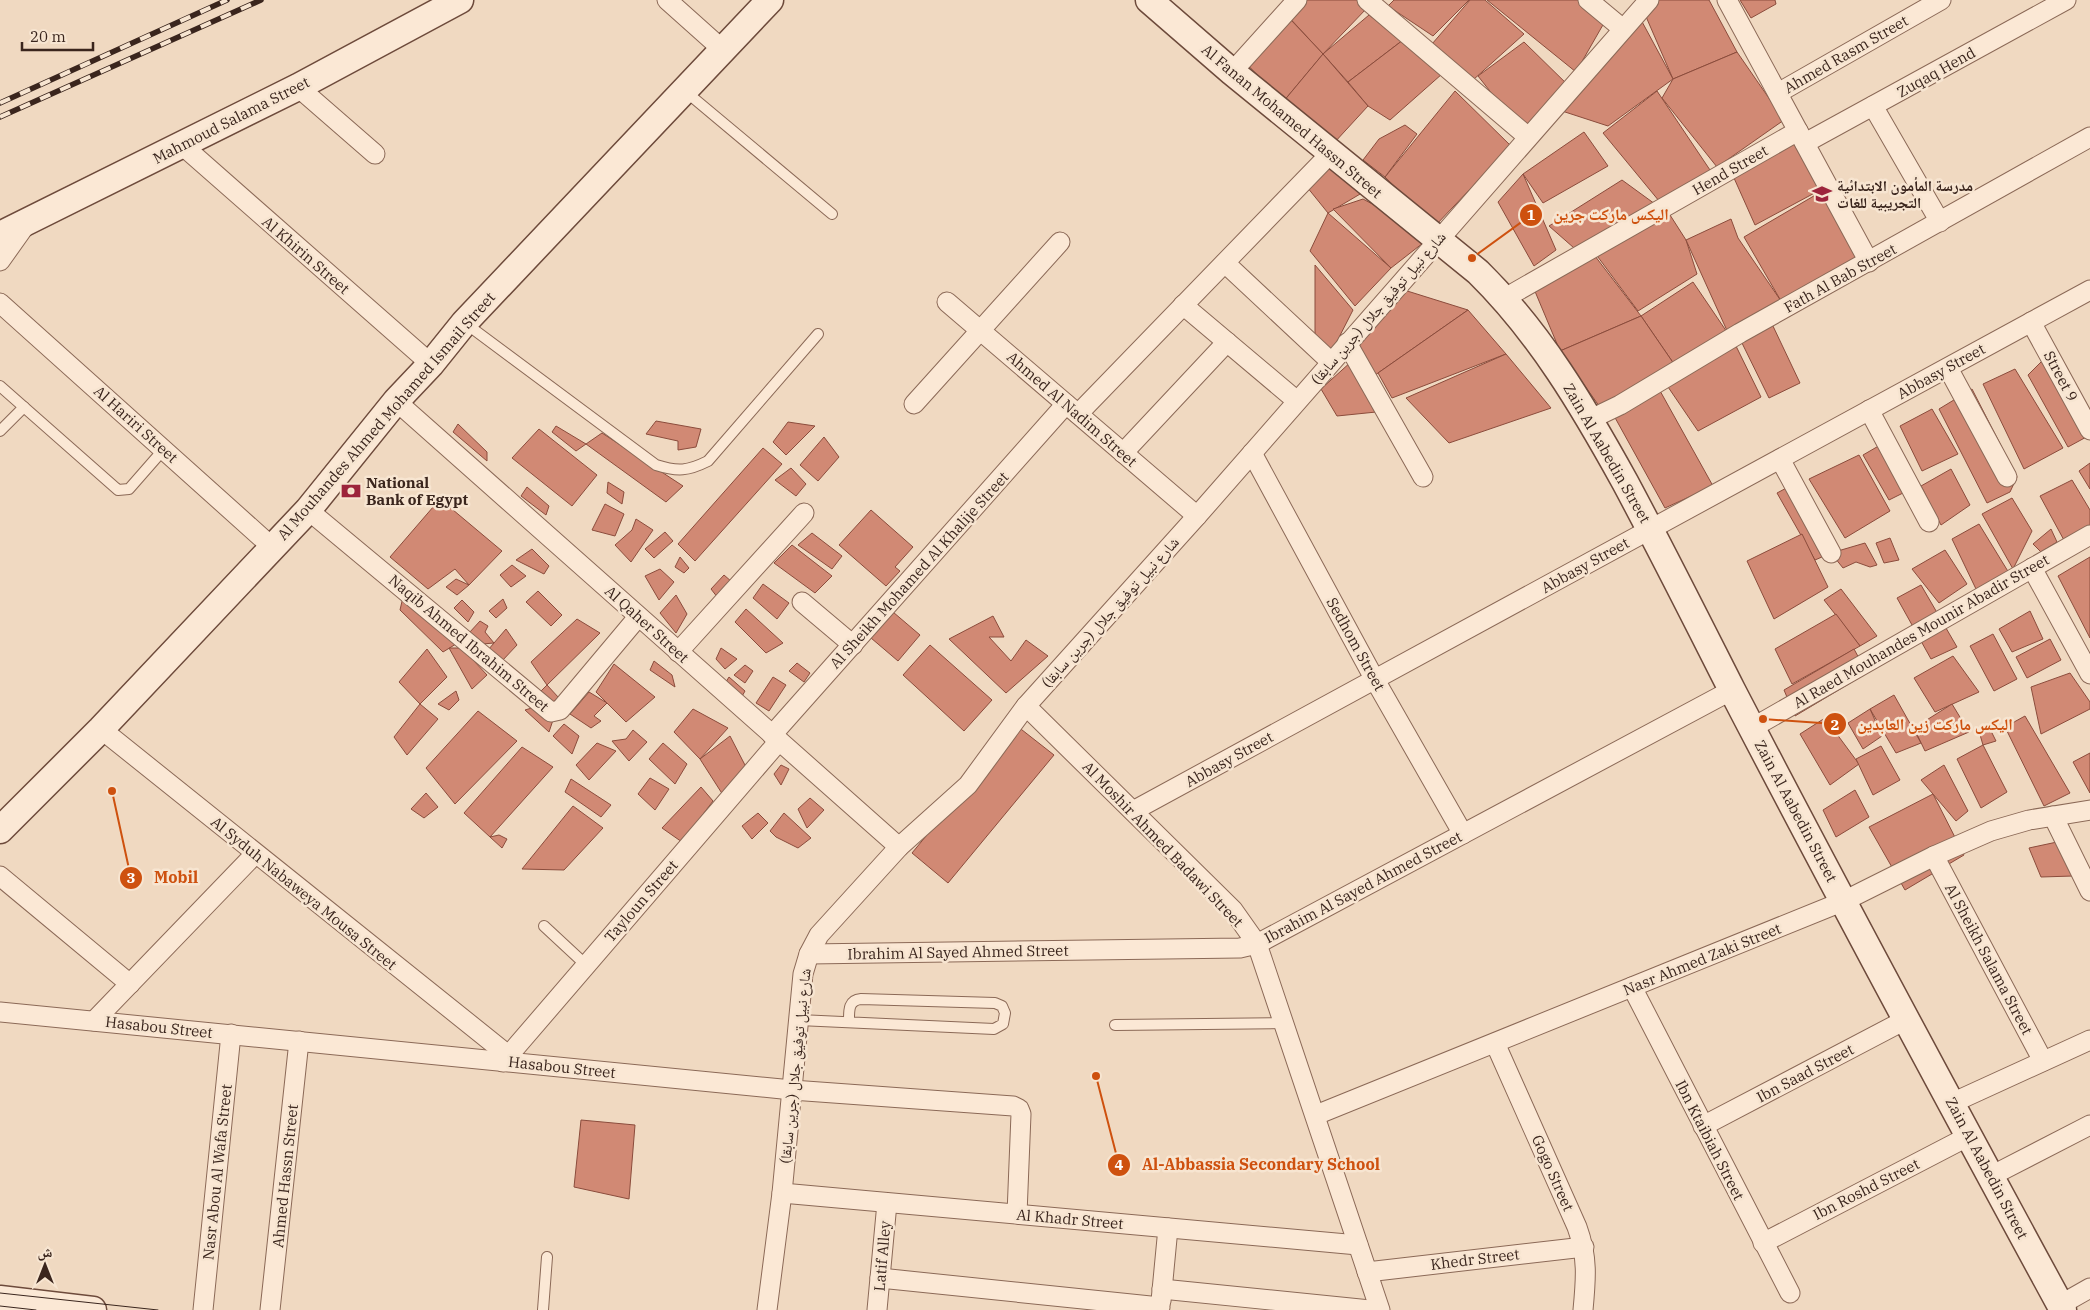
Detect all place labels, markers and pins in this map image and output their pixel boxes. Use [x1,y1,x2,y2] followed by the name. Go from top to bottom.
[1837,176,1973,212] place label: مدرسة المأمون الابتدائية التجريبية للغات
[1811,183,1833,205] school or university icon: مدرسة المأمون الابتدائية التجريبية للغات
[1519,199,1679,230] callout: اليكس ماركت جرين
[366,473,468,509] place label: National Bank of Egypt
[340,480,362,502] bank icon: National Bank of Egypt
[1822,709,2023,740] callout: اليكس ماركت زين العابدين
[118,862,208,893] callout: Mobil
[1107,1149,1390,1180] callout: Al-Abbassia Secondary School

